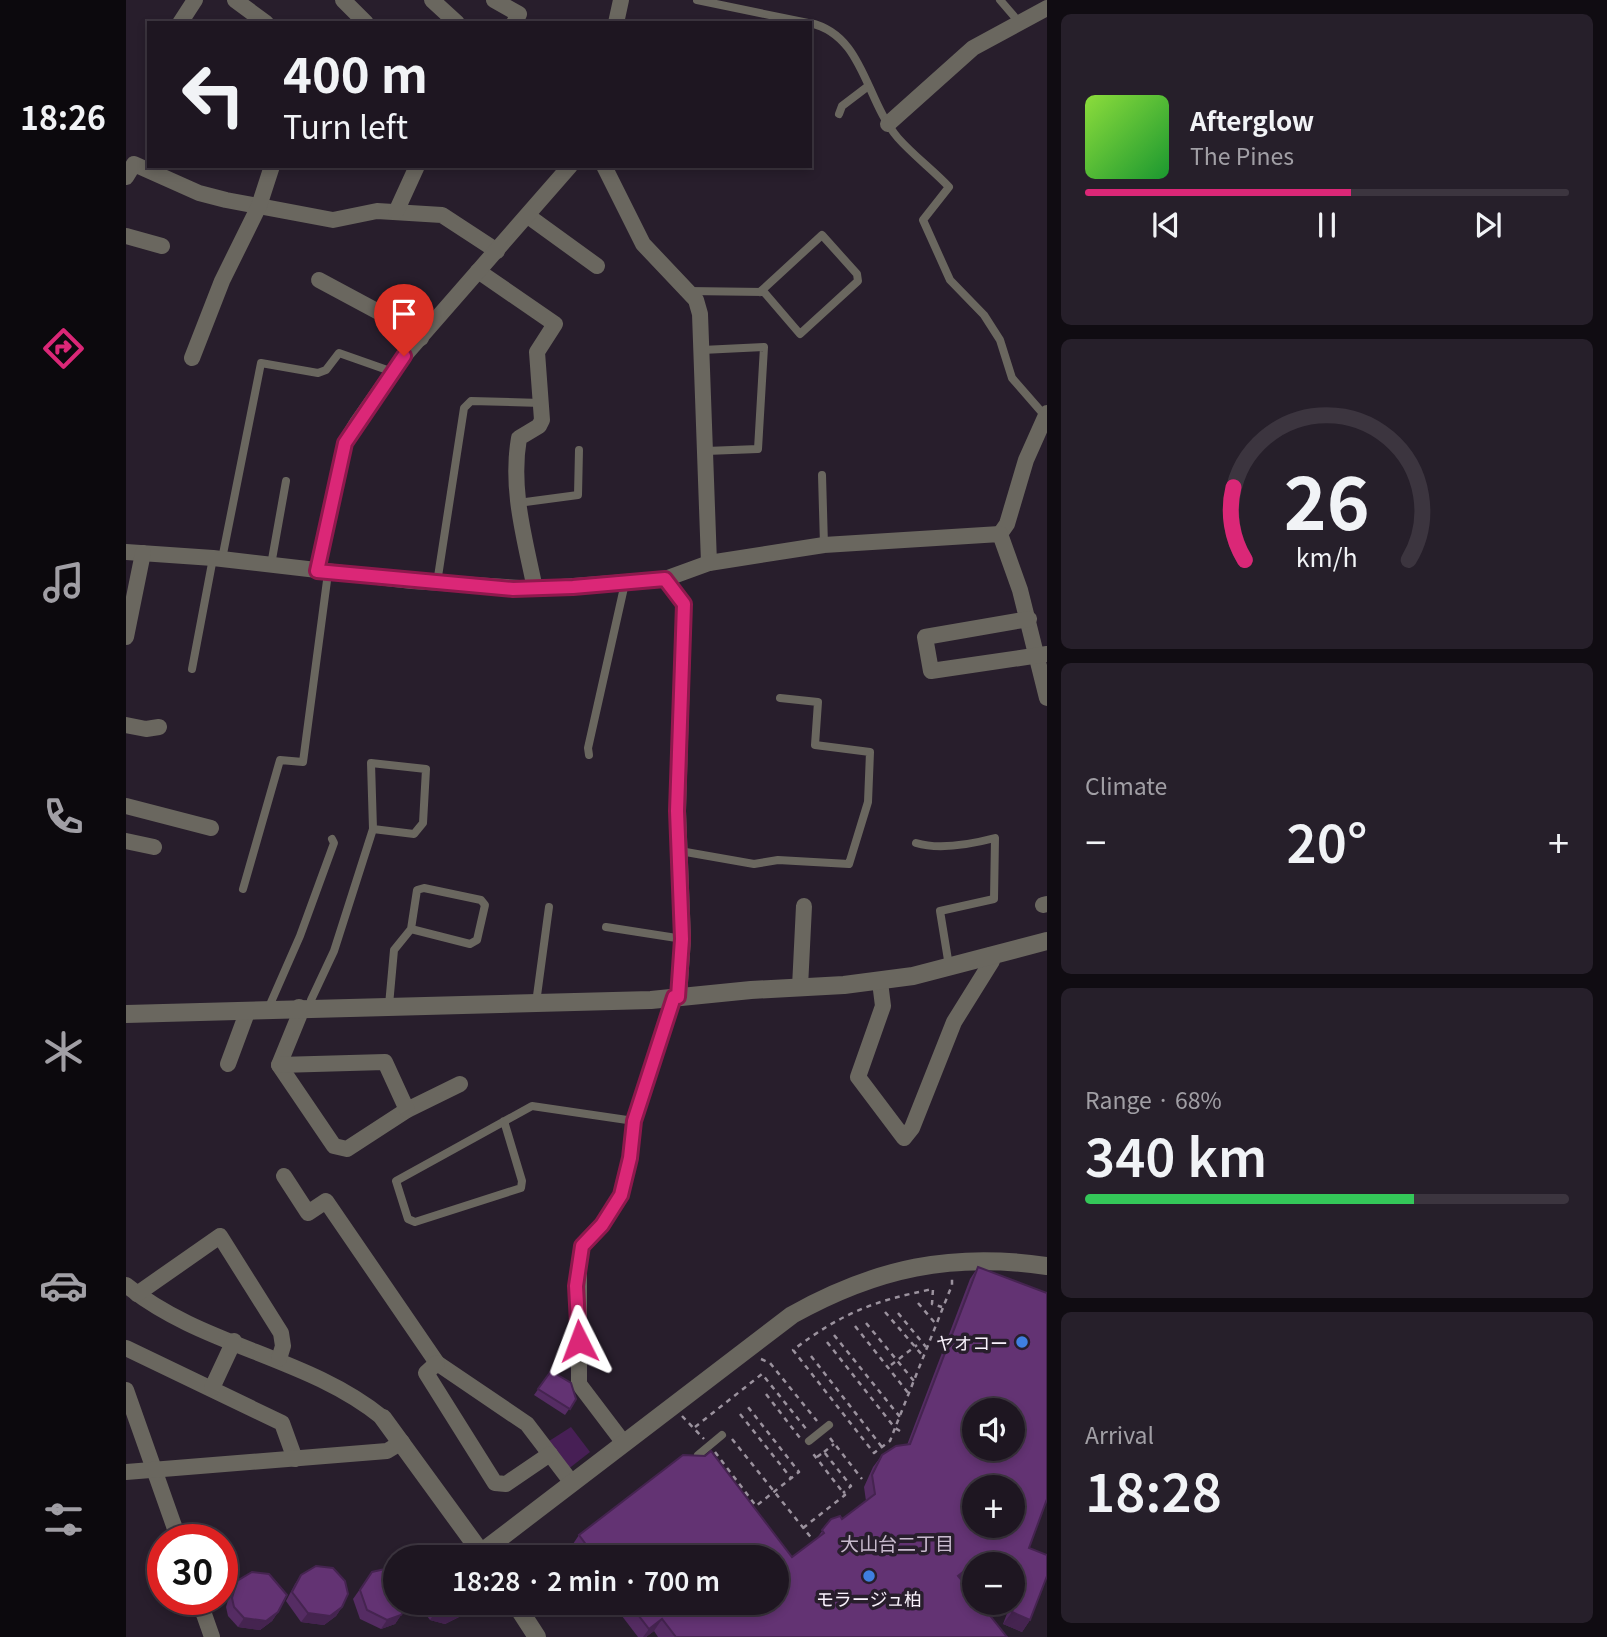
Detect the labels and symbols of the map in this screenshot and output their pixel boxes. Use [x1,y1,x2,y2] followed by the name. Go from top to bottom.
[374,284,434,356] pin
[542,1304,616,1378] position arrow
[936,1329,1008,1355] place label: ヤオコー
[1014,1334,1030,1350] marker: ヤオコー
[147,1524,238,1615] speed limit sign: 30
[840,1529,954,1556] district label: 大山台二丁目
[861,1568,877,1584] marker: モラージュ柏
[816,1585,922,1611] place label: モラージュ柏

